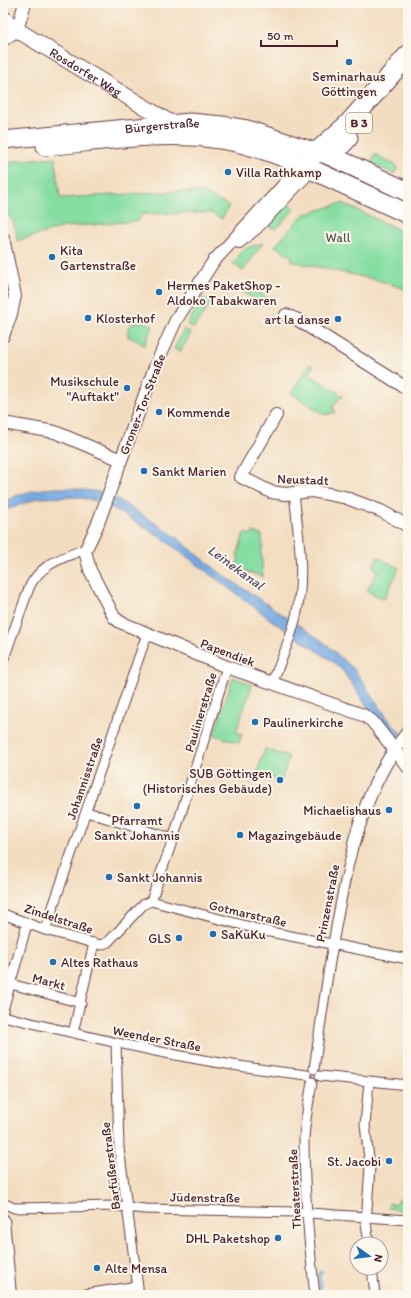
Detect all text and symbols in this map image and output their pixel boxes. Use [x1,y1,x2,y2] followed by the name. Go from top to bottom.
[261,22,337,48] scale bar
[267,29,293,43] text: 50 m
[47,45,125,100] street label: Rosdorfer Weg
[344,57,354,67] marker: Seminarhaus Göttingen
[312,69,386,99] place label: Seminarhaus Göttingen
[346,113,372,133] road number: B 3
[124,115,200,136] street label: Bürgerstraße
[236,165,322,180] place label: Villa Rathkamp
[223,167,233,177] marker: Villa Rathkamp
[326,230,351,245] park label: Wall
[60,243,136,273] place label: Kita Gartenstraße
[47,252,57,262] marker: Kita Gartenstraße
[167,278,280,308] place label: Hermes PaketShop - Aldoko Tabakwaren
[154,287,164,297] marker: Hermes PaketShop - Aldoko Tabakwaren
[96,311,155,326] place label: Klosterhof
[264,312,330,327] place label: art la danse
[83,313,93,323] marker: Klosterhof
[333,314,343,324] marker: art la danse
[116,352,169,457] street label: Groner-Tor-Straße
[50,374,119,404] place label: Musikschule "Auftakt"
[122,383,132,393] marker: Musikschule "Auftakt"
[167,405,230,420] place label: Kommende
[154,407,164,417] marker: Kommende
[152,464,226,479] place label: Sankt Marien
[139,466,149,476] marker: Sankt Marien
[277,471,329,488] street label: Neustadt
[204,541,268,594] water label: Leinekanal
[198,635,257,670] street label: Papendiek
[181,670,220,754] street label: Paulinerstraße
[263,715,343,730] place label: Paulinerkirche
[250,717,260,727] marker: Paulinerkirche
[63,735,106,821] street label: Johannisstraße
[143,766,273,796] place label: SUB Göttingen (Historisches Gebäude)
[275,775,285,785] marker: SUB Göttingen (Historisches Gebäude)
[132,801,142,811] marker: Pfarramt Sankt Johannis
[303,803,381,818] place label: Michaelishaus
[384,805,394,815] marker: Michaelishaus
[94,813,180,843] place label: Pfarramt Sankt Johannis
[248,828,341,843] place label: Magazingebäude
[235,830,245,840] marker: Magazingebäude
[313,863,342,943] street label: Prinzenstraße
[117,870,203,885] place label: Sankt Johannis
[104,872,114,882] marker: Sankt Johannis
[208,897,288,930] street label: Gotmarstraße
[22,900,95,937] street label: Zindelstraße
[221,927,266,942] place label: SaKuKu
[208,929,218,939] marker: SaKuKu
[148,931,171,946] place label: GLS
[174,933,184,943] marker: GLS
[61,955,139,970] place label: Altes Rathaus
[48,957,58,967] marker: Altes Rathaus
[31,970,67,993] street label: Markt
[111,1023,202,1054] street label: Weender Straße
[98,1121,123,1211] street label: Barfüßerstraße
[285,1149,304,1229] street label: Theaterstraße
[327,1154,381,1169] place label: St. Jacobi
[384,1156,394,1166] marker: St. Jacobi
[170,1189,240,1206] street label: Jüdenstraße
[186,1231,270,1246] place label: DHL Paketshop
[273,1233,283,1243] marker: DHL Paketshop
[349,1236,389,1276] north arrow
[371,1253,385,1263] text: N
[105,1261,168,1276] place label: Alte Mensa
[92,1263,102,1273] marker: Alte Mensa

